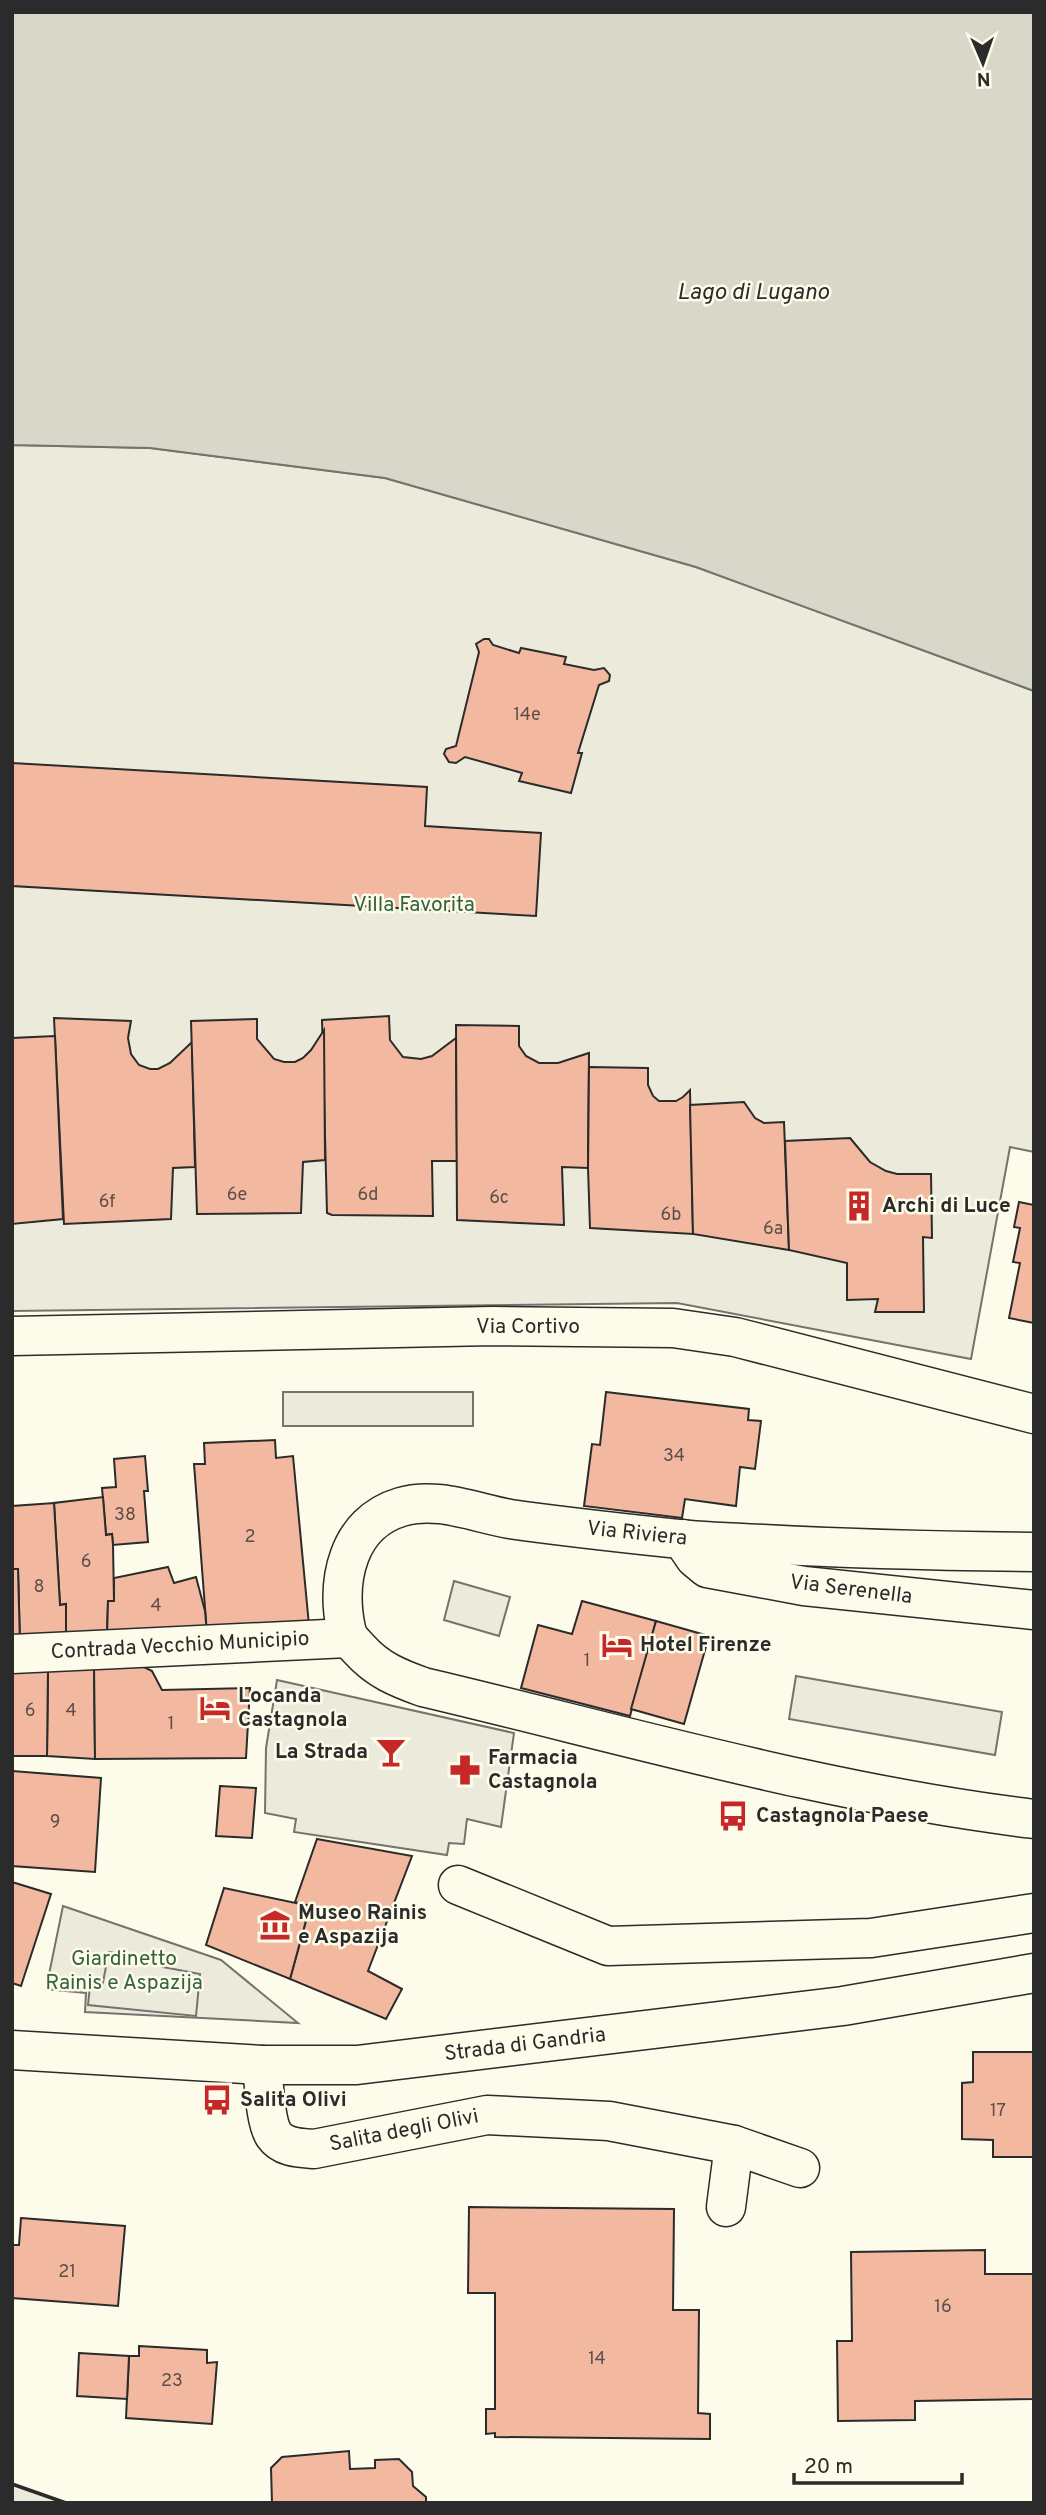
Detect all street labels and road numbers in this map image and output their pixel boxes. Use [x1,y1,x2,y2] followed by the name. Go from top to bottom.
[476,1314,580,1341] street label: Via Cortivo
[586,1515,688,1553] street label: Via Riviera
[788,1569,914,1611] street label: Via Serenella
[50,1626,310,1666] street label: Contrada Vecchio Municipio
[443,2022,607,2068] street label: Strada di Gandria
[327,2103,481,2159] street label: Salita degli Olivi

